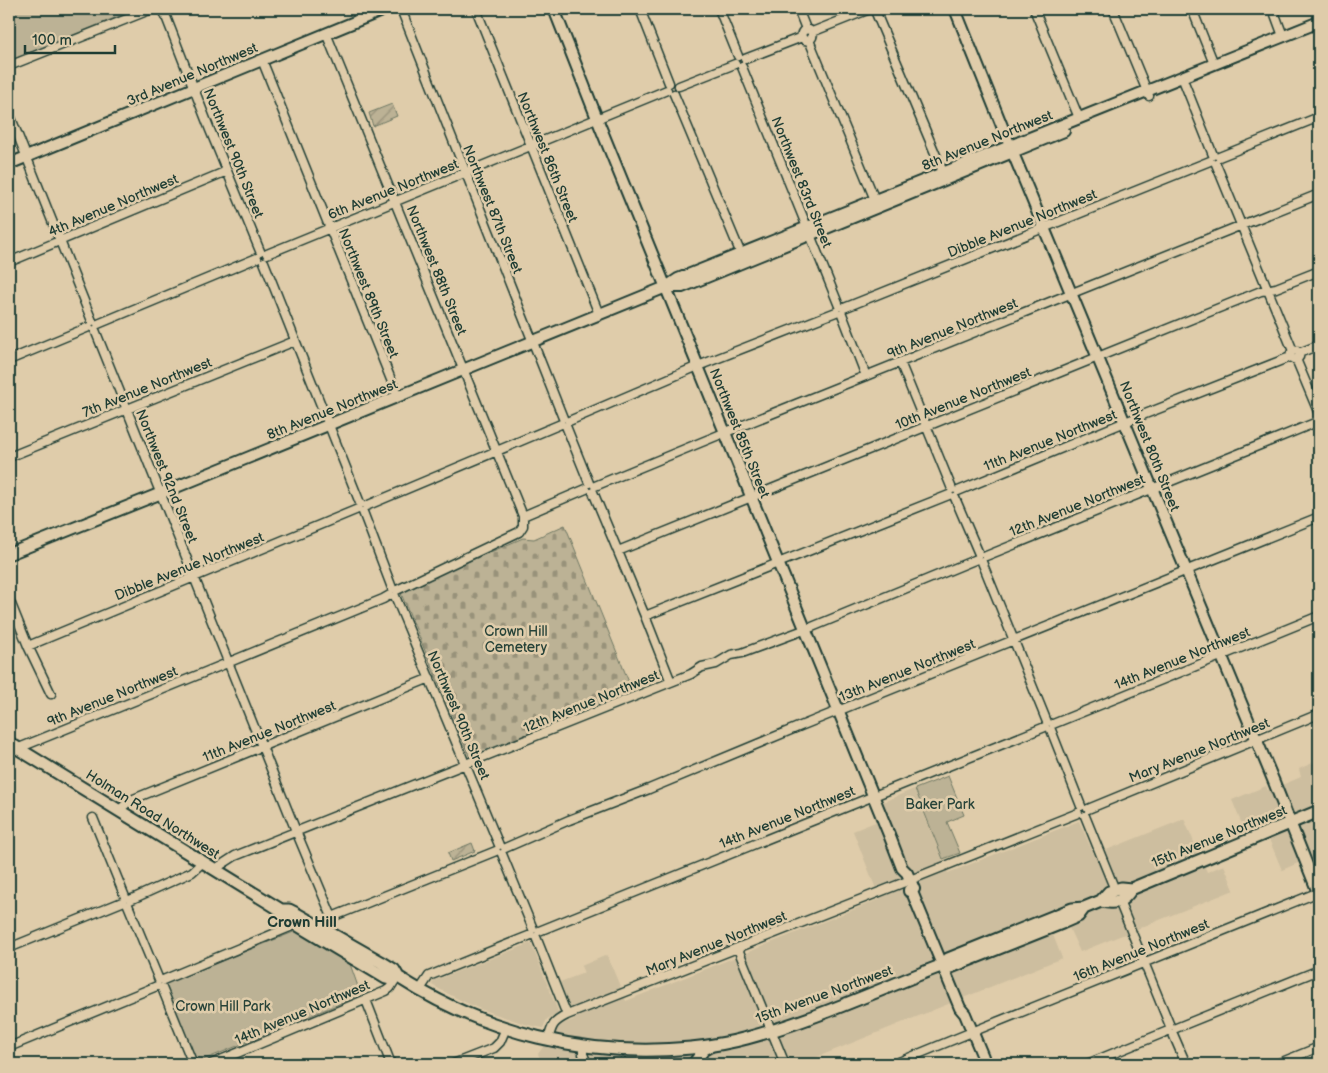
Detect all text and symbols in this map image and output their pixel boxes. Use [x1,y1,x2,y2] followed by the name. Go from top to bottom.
[25,22,115,54] scale bar
[32,31,72,50] text: 100 m
[124,39,261,110] street label: 3rd Avenue Northwest
[200,86,268,221] street label: Northwest 90th Street
[514,90,582,225] street label: Northwest 86th Street
[919,106,1056,174] street label: 8th Avenue Northwest
[767,114,836,251] street label: Northwest 83rd Street
[459,142,526,277] street label: Northwest 87th Street
[325,155,462,223] street label: 6th Avenue Northwest
[46,170,181,241] street label: 4th Avenue Northwest
[945,185,1100,261] street label: Dibble Avenue Northwest
[403,203,471,338] street label: Northwest 88th Street
[335,226,403,361] street label: Northwest 89th Street
[885,294,1021,362] street label: 9th Avenue Northwest
[80,353,215,421] street label: 7th Avenue Northwest
[893,363,1034,433] street label: 10th Avenue Northwest
[706,366,774,501] street label: Northwest 85th Street
[264,375,401,443] street label: 8th Avenue Northwest
[1116,379,1184,514] street label: Northwest 80th Street
[981,406,1120,475] street label: 11th Avenue Northwest
[132,407,201,546] street label: Northwest 92nd Street
[1007,470,1148,540] street label: 12th Avenue Northwest
[112,528,267,604] street label: Dibble Avenue Northwest
[484,623,548,656] park label: Crown Hill Cemetery
[1112,623,1253,694] street label: 14th Avenue Northwest
[837,635,978,706] street label: 13th Avenue Northwest
[424,648,494,783] street label: Northwest 90th Street
[45,662,181,730] street label: 9th Avenue Northwest
[521,666,662,736] street label: 12th Avenue Northwest
[200,697,339,766] street label: 11th Avenue Northwest
[1126,714,1273,786] street label: Mary Avenue Northwest
[83,766,223,863] street label: Holman Road Northwest
[717,782,858,853] street label: 14th Avenue Northwest
[905,796,975,813] park label: Baker Park
[1149,801,1290,871] street label: 15th Avenue Northwest
[643,907,790,979] street label: Mary Avenue Northwest
[267,913,337,932] district label: Crown Hill
[1071,915,1212,986] street label: 16th Avenue Northwest
[753,962,896,1027] street label: 15th Avenue Northwest
[232,976,373,1049] street label: 14th Avenue Northwest
[175,998,271,1015] park label: Crown Hill Park

